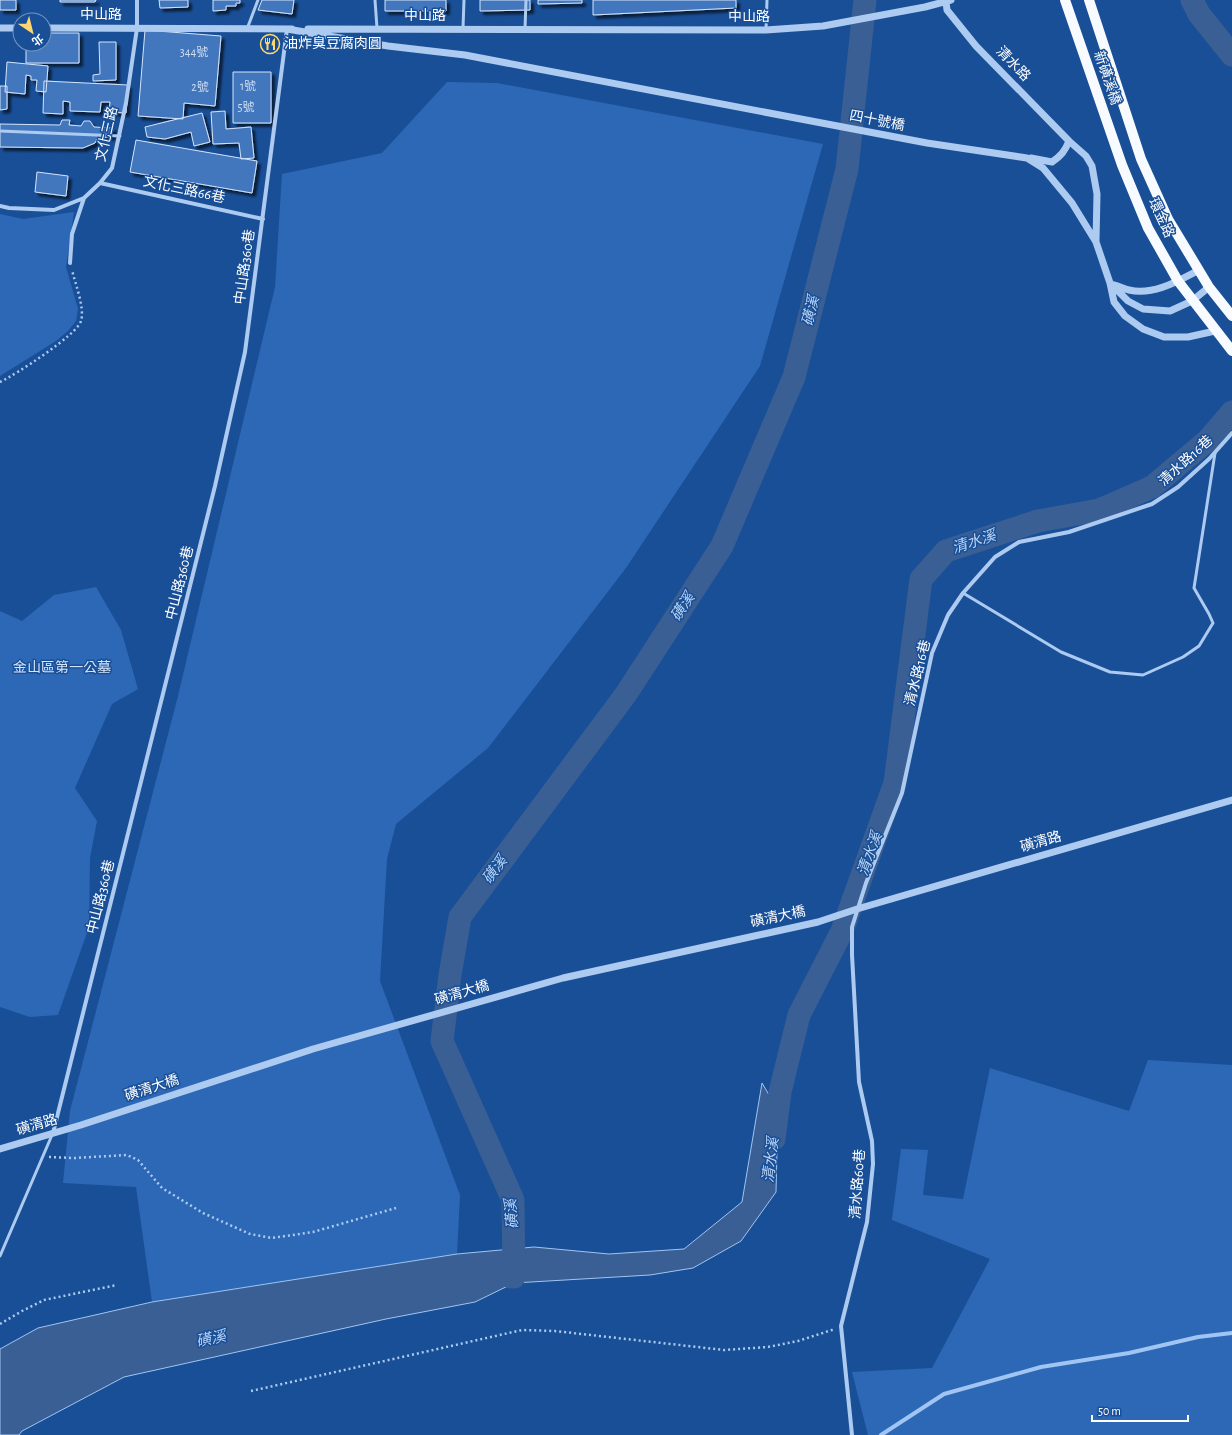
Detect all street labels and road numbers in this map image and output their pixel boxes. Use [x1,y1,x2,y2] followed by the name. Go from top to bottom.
[80,7,122,22] street label: 中山路
[404,8,446,23] street label: 中山路
[728,9,770,24] street label: 中山路
[993,43,1033,84] street label: 清水路
[1091,49,1124,107] street label: 新磺溪橋
[92,105,120,163] street label: 文化三路
[848,108,906,133] street label: 四十號橋
[142,173,227,205] street label: 文化三路66巷
[1146,196,1177,240] street label: 環金路
[232,228,257,305] street label: 中山路360巷
[1156,433,1216,489] street label: 清水路16巷
[163,544,196,621] street label: 中山路360巷
[902,638,933,707] street label: 清水路16巷
[1019,829,1063,855] street label: 磺清路
[84,858,117,935] street label: 中山路360巷
[749,903,807,930] street label: 磺清大橋
[433,978,491,1007] street label: 磺清大橋
[123,1072,181,1103] street label: 磺清大橋
[15,1112,59,1138] street label: 磺清路
[848,1149,867,1219] street label: 清水路60巷

